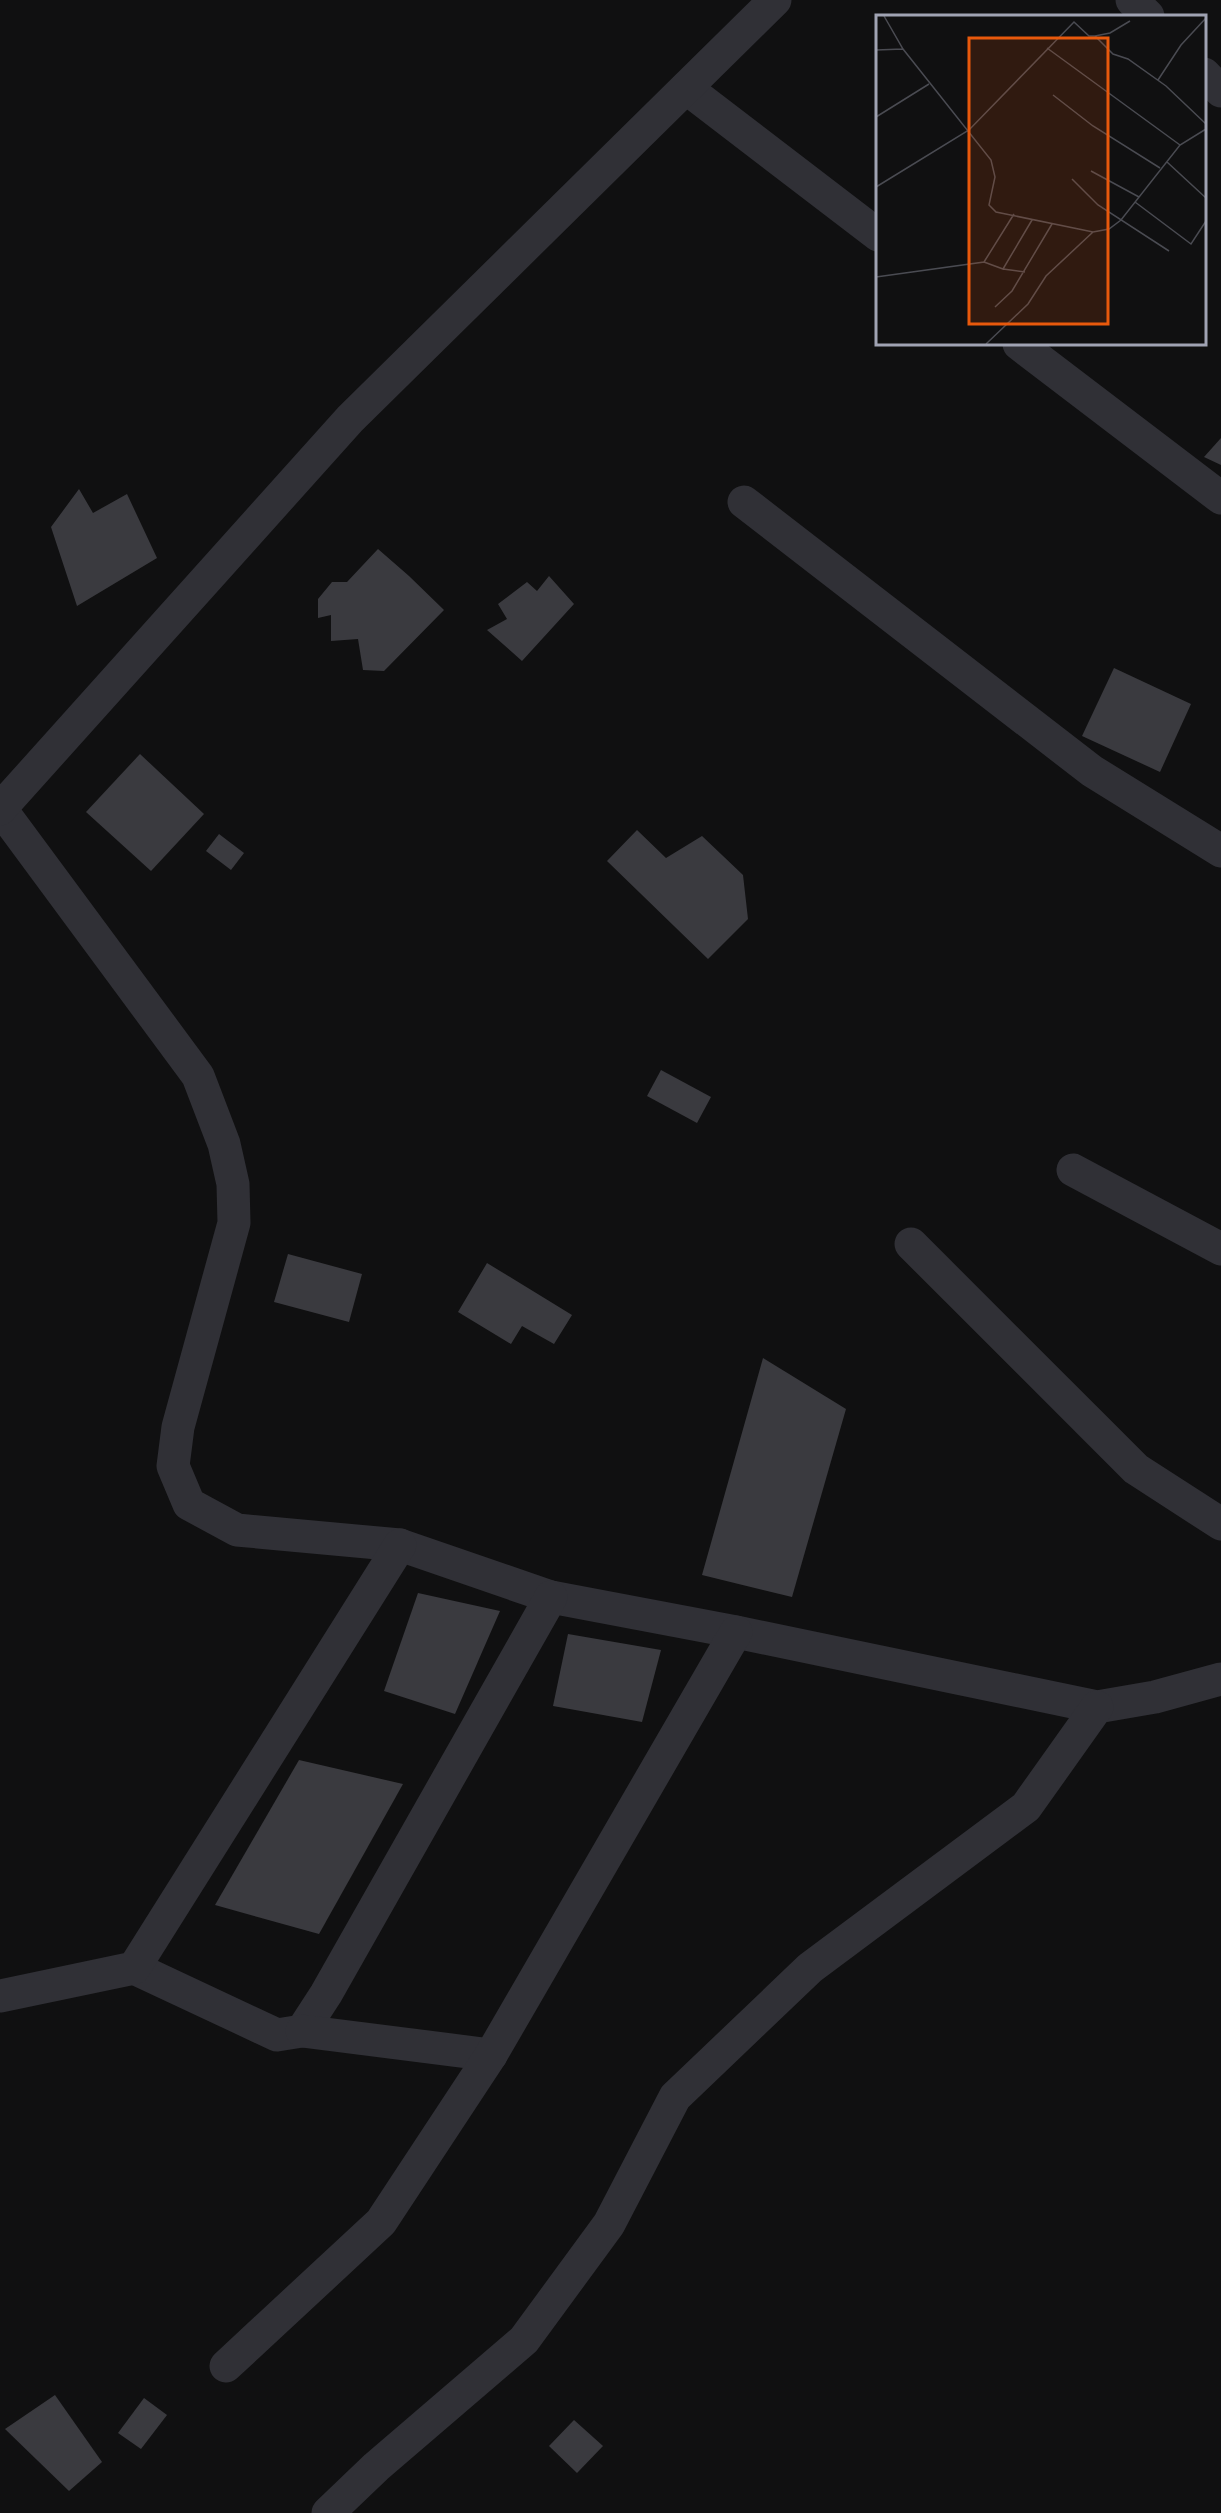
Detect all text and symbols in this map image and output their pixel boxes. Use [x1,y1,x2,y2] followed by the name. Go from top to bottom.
[876,15,1206,345] inset map

